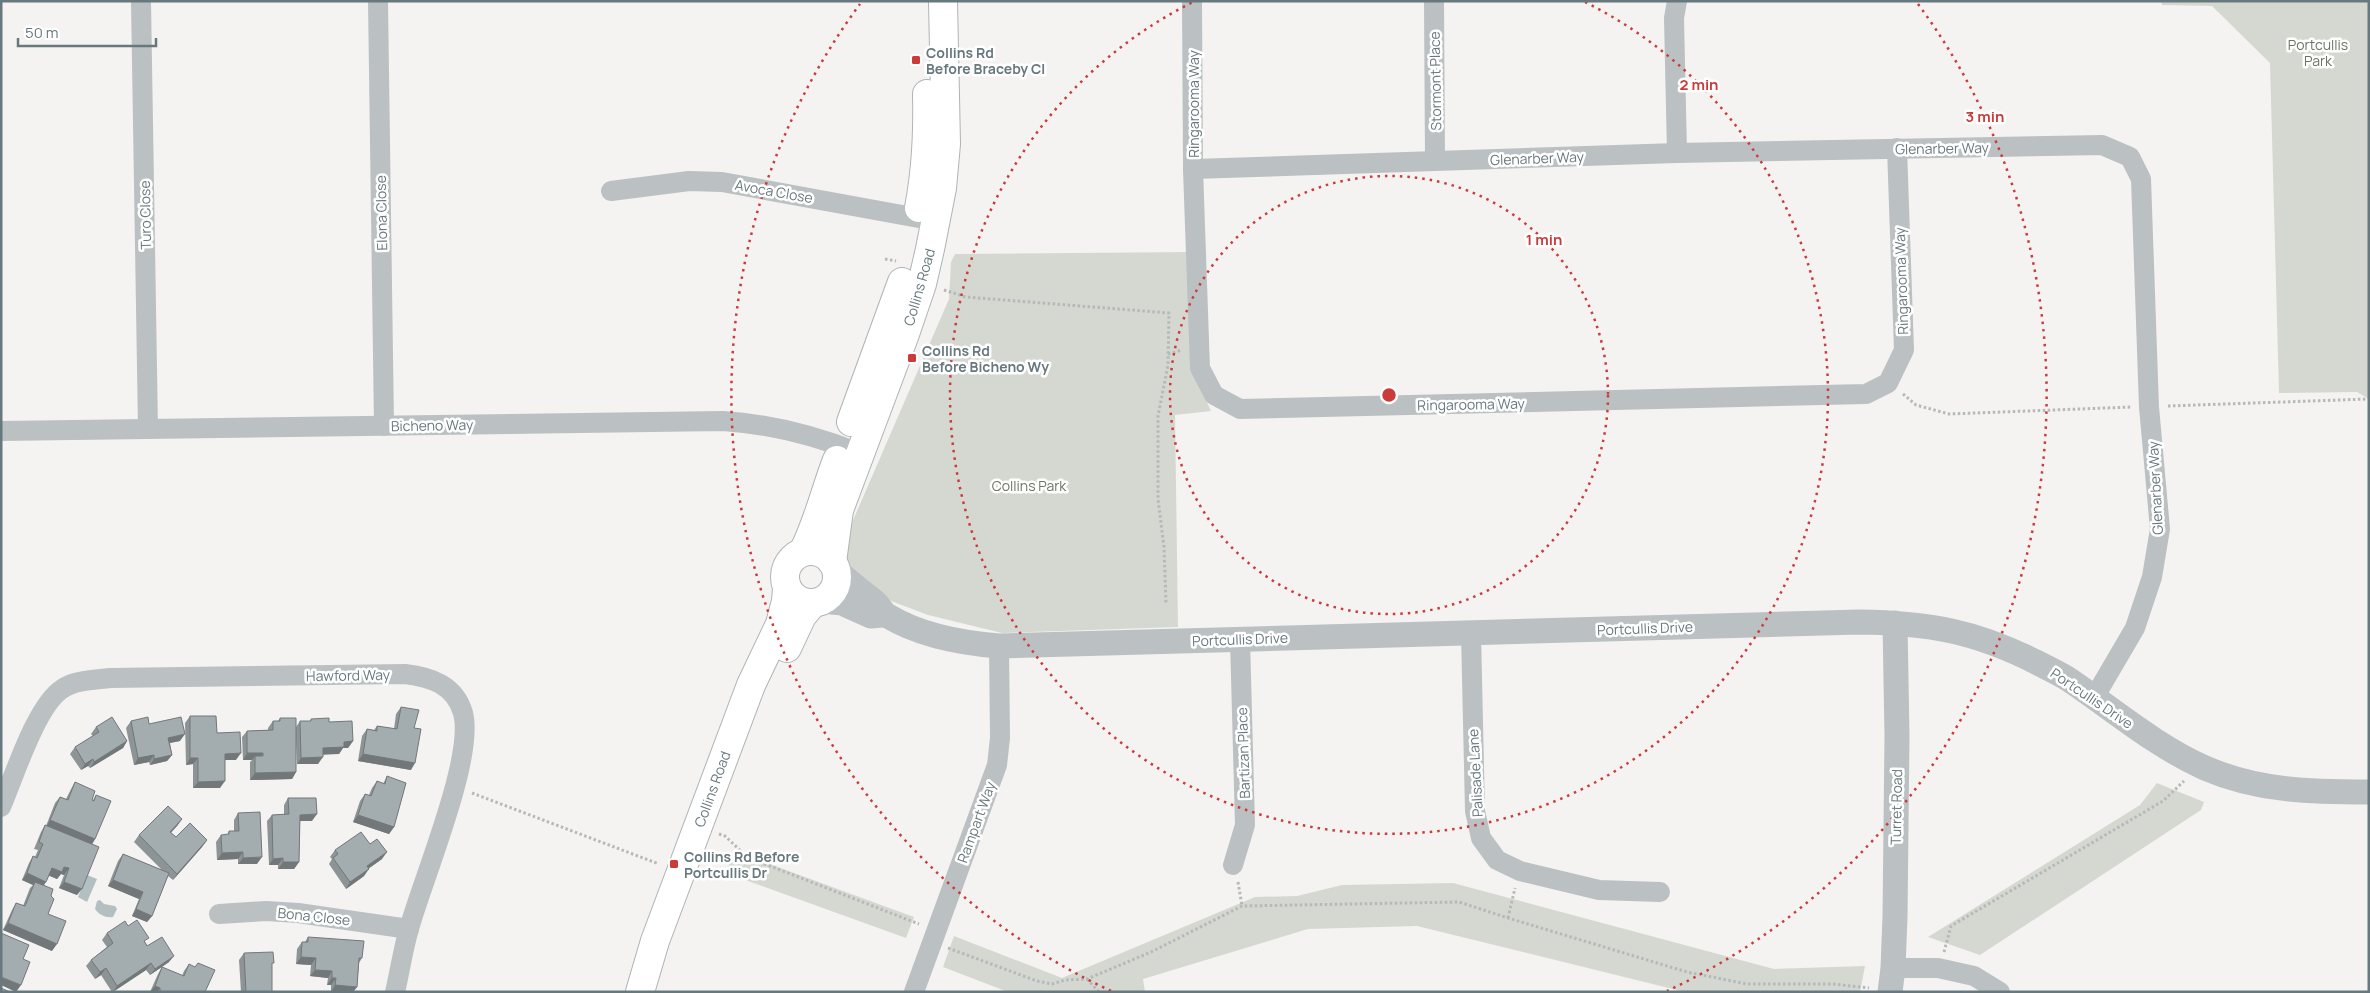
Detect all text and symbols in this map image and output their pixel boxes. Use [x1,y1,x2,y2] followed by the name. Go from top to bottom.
[18,15,155,47] scale bar
[25,22,59,43] text: 50 m
[1425,31,1445,131] street label: Stormont Place
[2288,35,2348,70] park label: Portcullis Park
[926,43,1045,78] place label: Collins Rd Before Braceby Cl
[1184,50,1203,158] street label: Ringarooma Way
[910,54,922,66] marker: Collins Rd Before Braceby Cl
[1679,74,1719,95] text: 2 min
[1966,106,2004,127] text: 3 min
[1895,138,1990,158] street label: Glenarber Way
[1490,147,1585,169] street label: Glenarber Way
[371,175,391,251] street label: Elona Close
[734,175,814,207] street label: Avoca Close
[135,180,155,250] street label: Turo Close
[1890,226,1912,335] street label: Ringarooma Way
[1526,229,1562,250] text: 1 min
[899,246,939,328] street label: Collins Road
[922,341,1049,376] place label: Collins Rd Before Bicheno Wy
[906,352,918,364] marker: Collins Rd Before Bicheno Wy
[1380,386,1398,404] centre of rings
[1417,394,1526,414] street label: Ringarooma Way
[391,415,474,435] street label: Bicheno Way
[2143,440,2167,535] street label: Glenarber Way
[992,476,1067,495] park label: Collins Park
[1597,617,1693,639] street label: Portcullis Drive
[1192,628,1288,650] street label: Portcullis Drive
[2047,663,2137,733] street label: Portcullis Drive
[306,665,391,685] street label: Hawford Way
[1232,707,1254,799] street label: Bartizan Place
[1463,728,1487,818] street label: Palisade Lane
[689,748,735,830] street label: Collins Road
[1886,769,1906,845] street label: Turret Road
[952,778,1000,865] street label: Rampart Way
[684,847,799,882] place label: Collins Rd Before Portcullis Dr
[668,858,680,870] marker: Collins Rd Before Portcullis Dr
[277,903,351,929] street label: Bona Close

